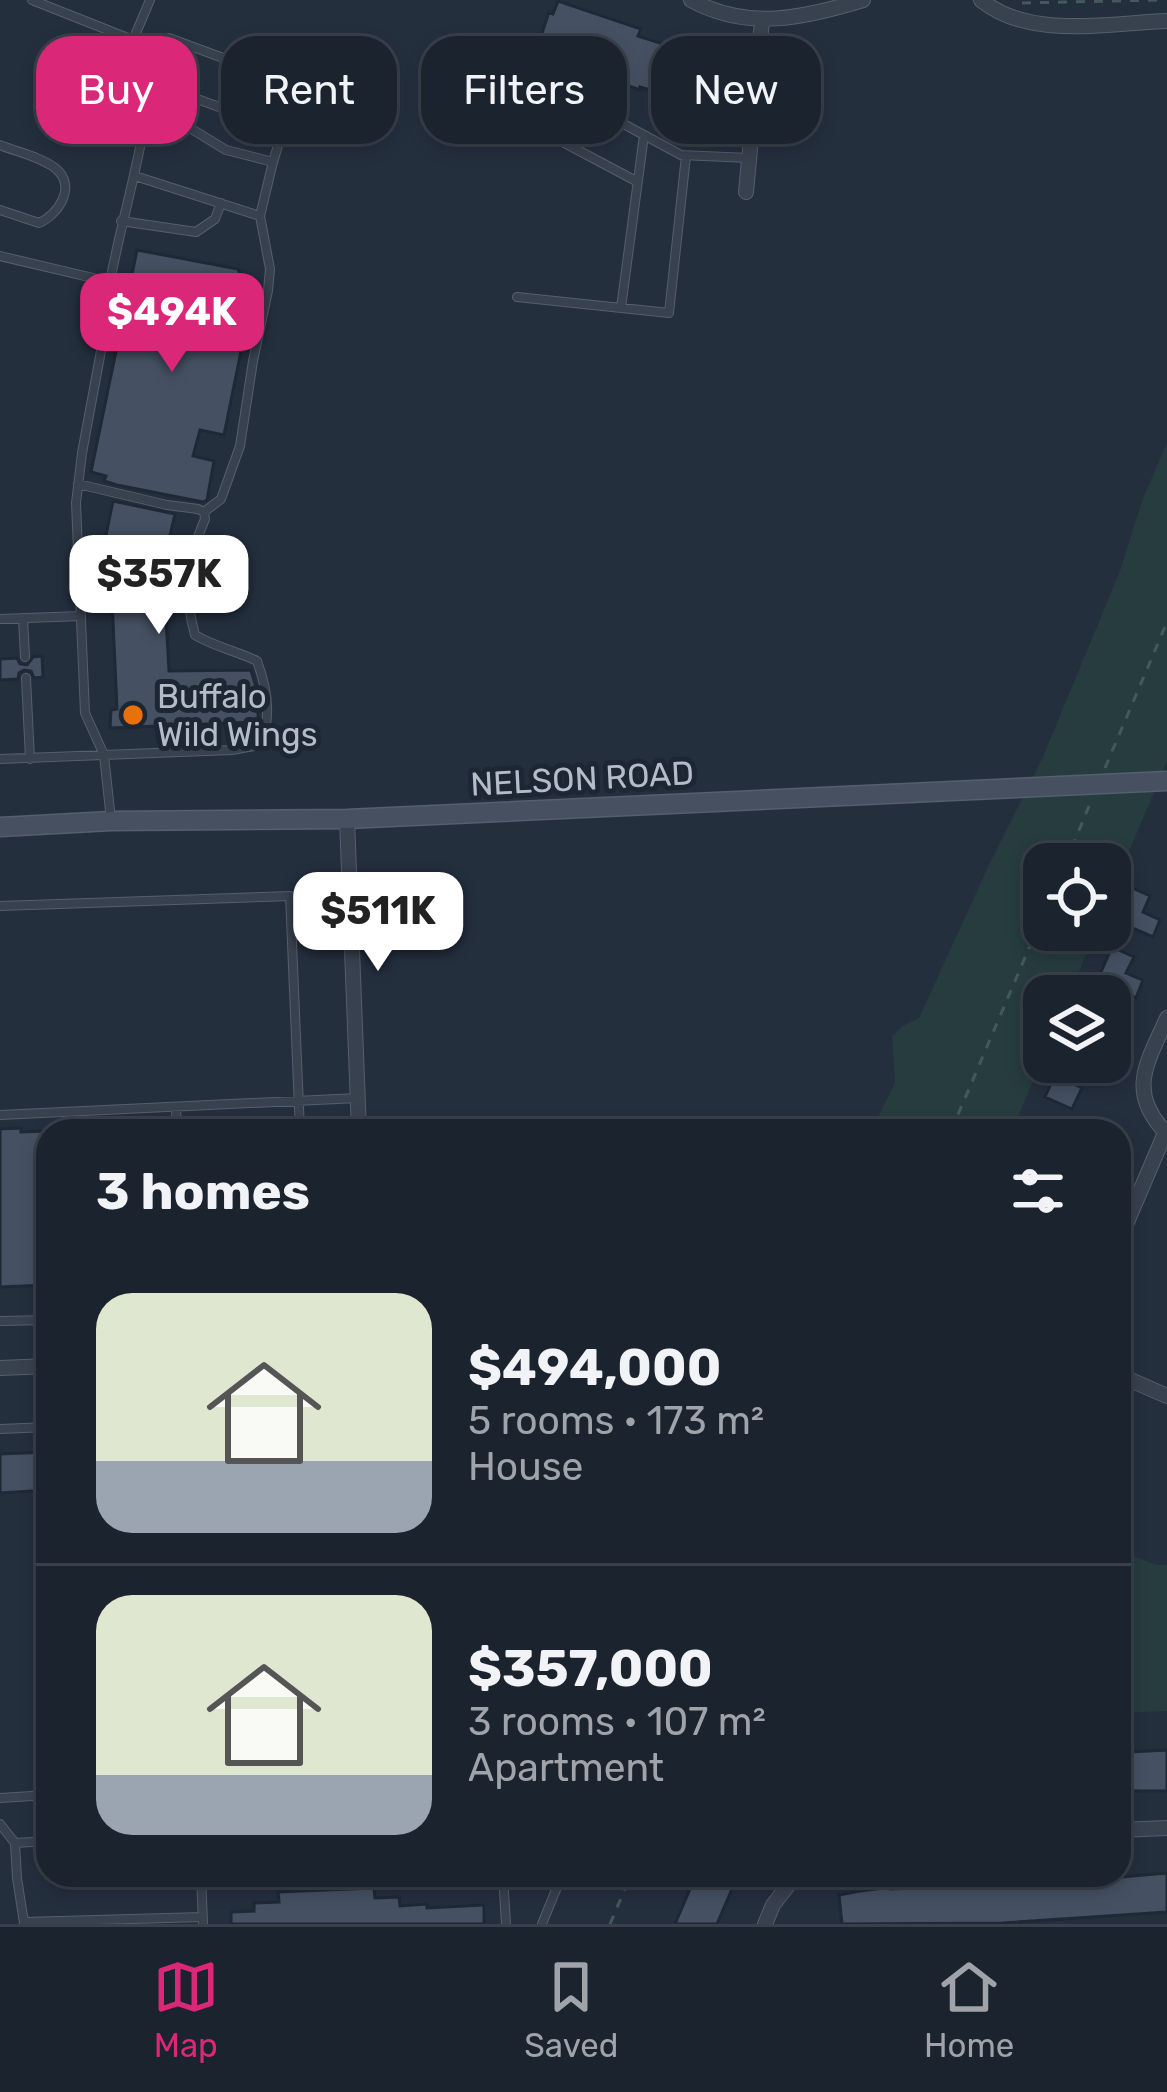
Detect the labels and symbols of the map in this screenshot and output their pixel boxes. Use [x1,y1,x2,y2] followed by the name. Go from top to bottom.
[88,273,256,375] pin: $494K
[75,535,243,637] pin: $357K
[157,677,318,754] place label: Buffalo Wild Wings
[120,702,146,728] marker: Buffalo Wild Wings
[469,753,695,804] street label: NELSON ROAD
[294,872,462,974] pin: $511K

